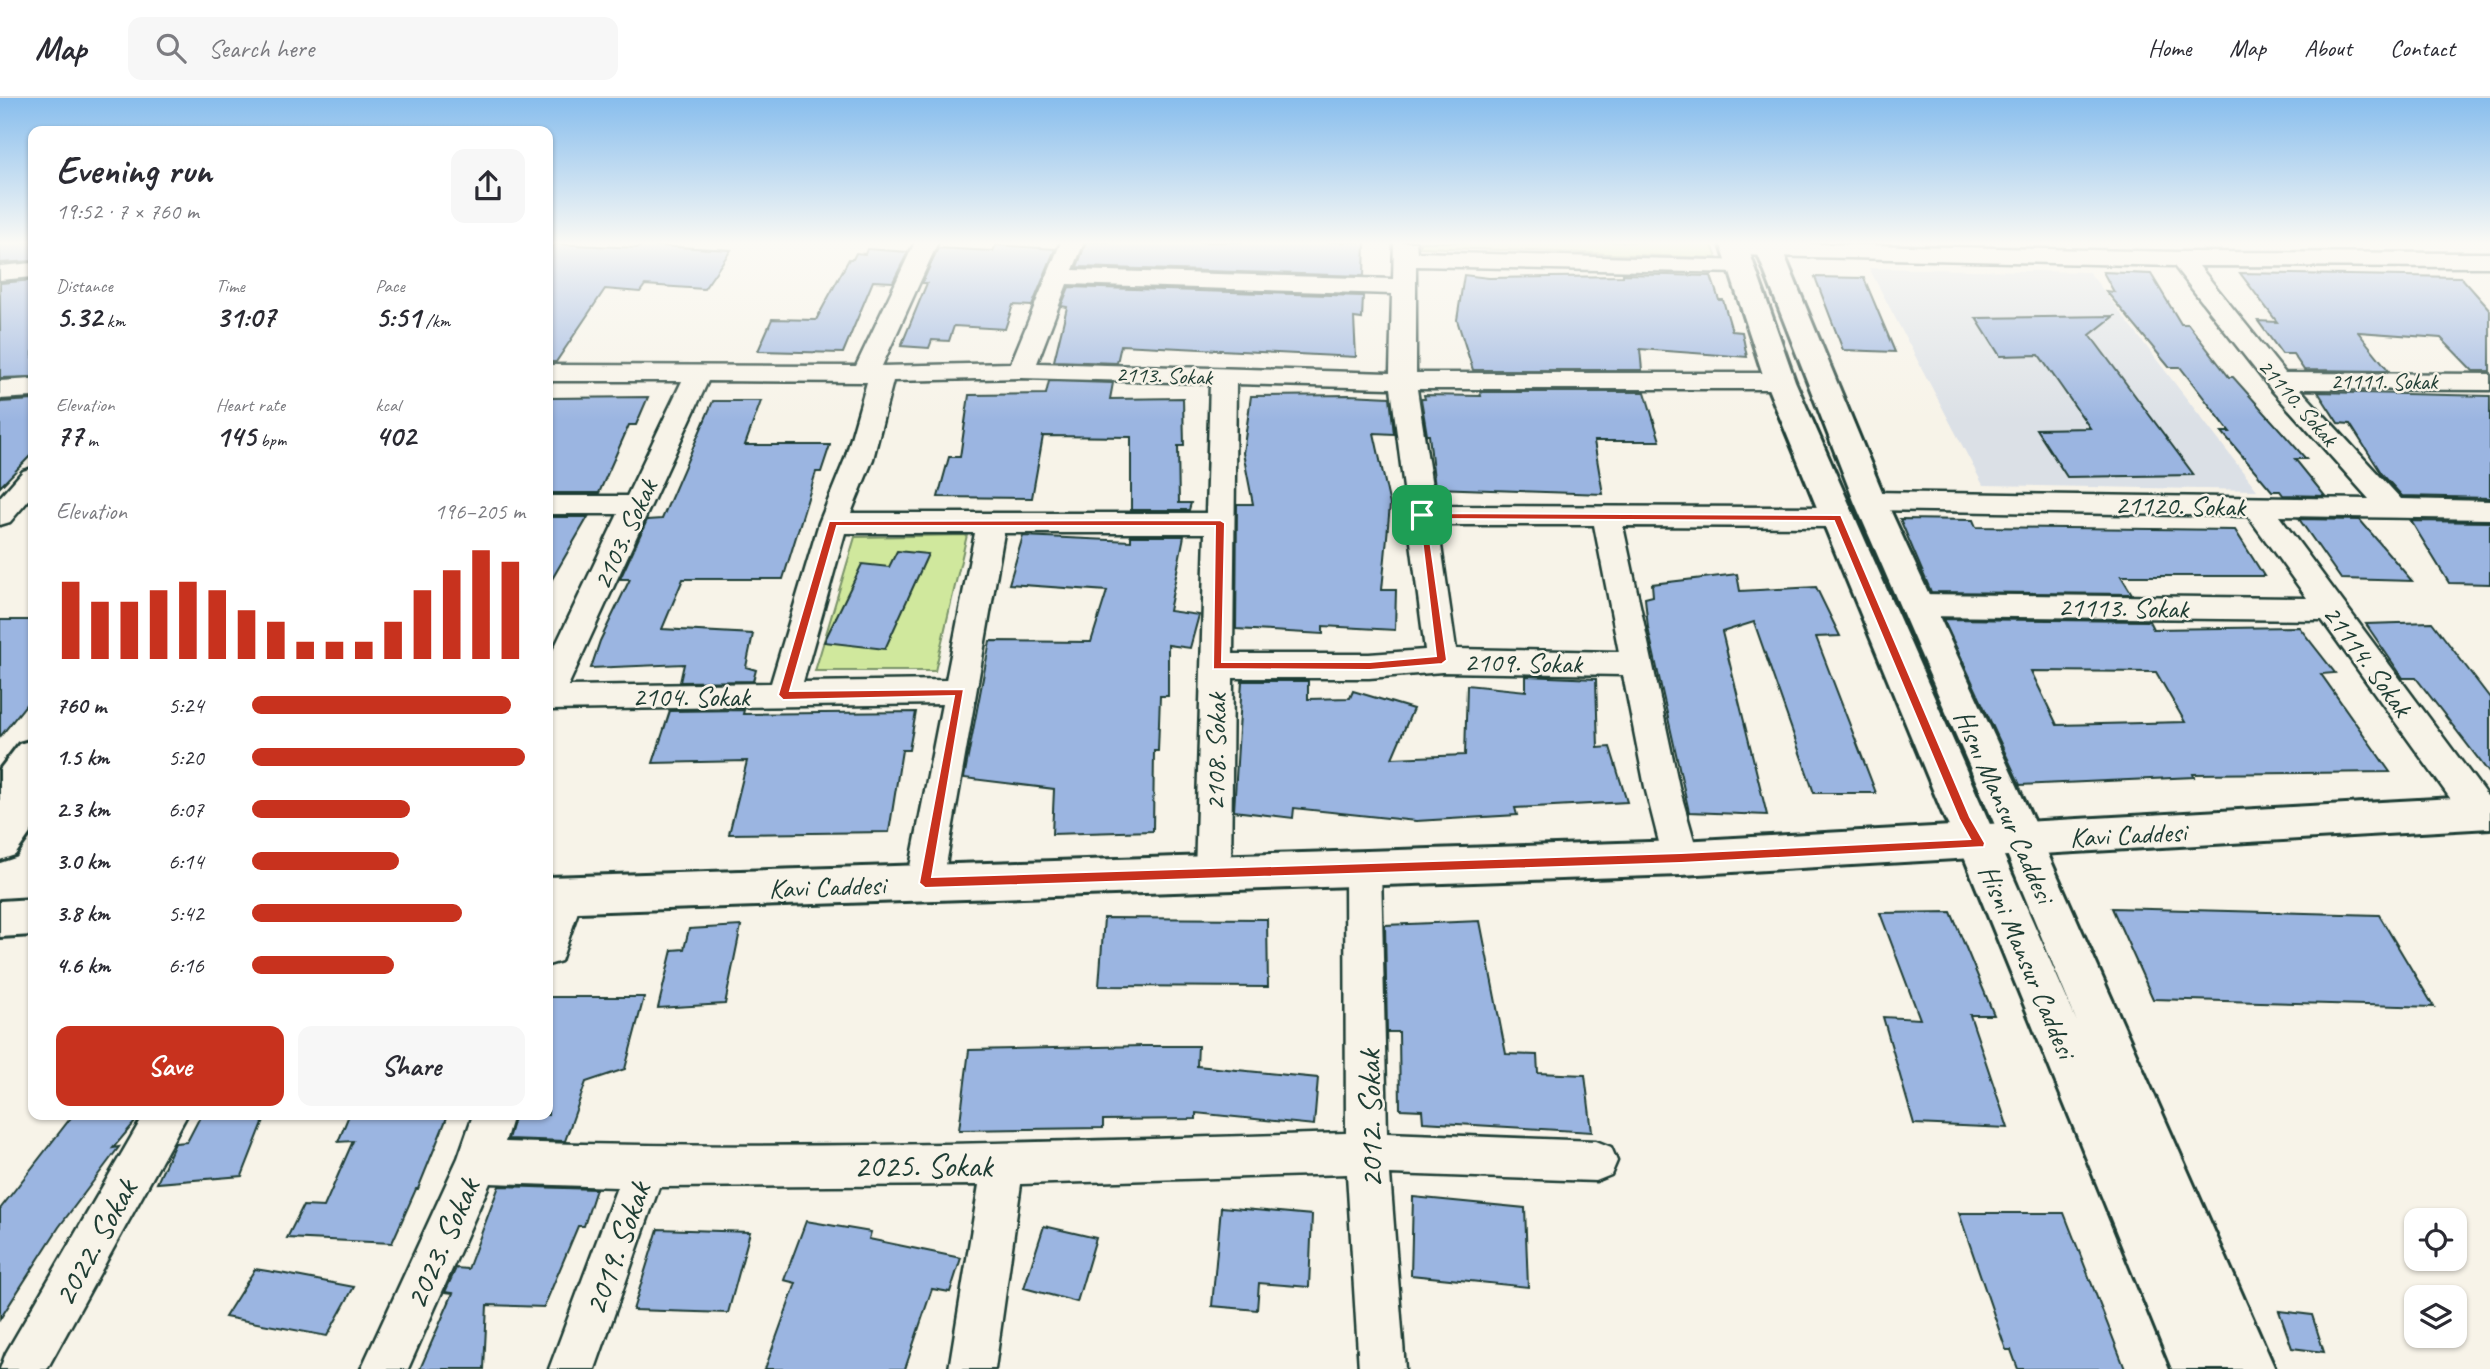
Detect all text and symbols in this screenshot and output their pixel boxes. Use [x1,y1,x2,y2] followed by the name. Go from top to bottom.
[128,17,618,80] search box
[35,27,86,69] text: Map
[152,29,190,67] icon: search
[208,32,314,65] text: Search here
[2148,33,2191,63] text: Home
[2229,33,2266,63] text: Map
[2304,33,2352,63] text: About
[2390,33,2455,63] text: Contact
[56,147,212,194] text: Evening run
[451,149,525,223] button: share
[56,197,199,226] text: 19:52 · 7 × 760 m
[56,274,113,298] text: Distance
[216,274,245,298] text: Time
[375,274,405,298] text: Pace
[56,298,102,336] text: 5.32
[216,298,275,336] text: 31:07
[375,298,421,336] text: 5:51
[102,309,125,333] text: km
[421,309,450,333] text: /km
[2252,352,2345,453] street label: 21110. Sokak
[1115,359,1214,392] street label: 2113. Sokak
[2331,367,2439,396] street label: 21111. Sokak
[56,393,114,417] text: Elevation
[216,393,285,417] text: Heart rate
[375,393,400,417] text: kcal
[56,417,83,455] text: 77
[216,417,256,455] text: 145
[375,417,416,455] text: 402
[83,428,98,452] text: m
[256,428,286,452] text: bpm
[584,472,666,595] street label: 2103. Sokak
[1392,485,1452,545] pin
[2115,487,2247,524] street label: 21120. Sokak
[1403,496,1441,534] icon: arrive
[56,497,127,526] text: Elevation
[434,497,525,526] text: 196–205 m
[2058,589,2190,626] street label: 21113. Sokak
[2315,597,2421,725] street label: 21114. Sokak
[1464,644,1584,681] street label: 2109. Sokak
[632,679,752,714] street label: 2104. Sokak
[56,691,106,720] text: 760 m
[168,691,204,720] text: 5:24
[1197,691,1234,811] street label: 2108. Sokak
[1946,704,2064,912] street label: Hısnı Mansur Caddesi
[56,743,109,772] text: 1.5 km
[168,743,204,772] text: 5:20
[56,795,110,824] text: 2.3 km
[168,795,204,824] text: 6:07
[2069,814,2191,855] street label: Kavi Caddesi
[56,847,110,876] text: 3.0 km
[168,847,204,876] text: 6:14
[1971,859,2086,1067] street label: Hisni Mansur Caddesi
[768,867,890,906] street label: Kavi Caddesi
[56,899,110,928] text: 3.8 km
[168,899,204,928] text: 5:42
[56,951,110,980] text: 4.6 km
[168,951,204,980] text: 6:16
[56,1026,284,1106] button: Save
[298,1026,525,1106] button: Share
[1348,1047,1392,1189] street label: 2012. Sokak
[854,1145,994,1187] street label: 2025. Sokak
[43,1170,148,1313] street label: 2022. Sokak
[395,1170,490,1315] street label: 2023. Sokak
[574,1174,661,1321] street label: 2019. Sokak
[2404,1208,2467,1348] map controls
[2404,1208,2467,1271] button: locate
[2404,1285,2467,1348] button: layers

